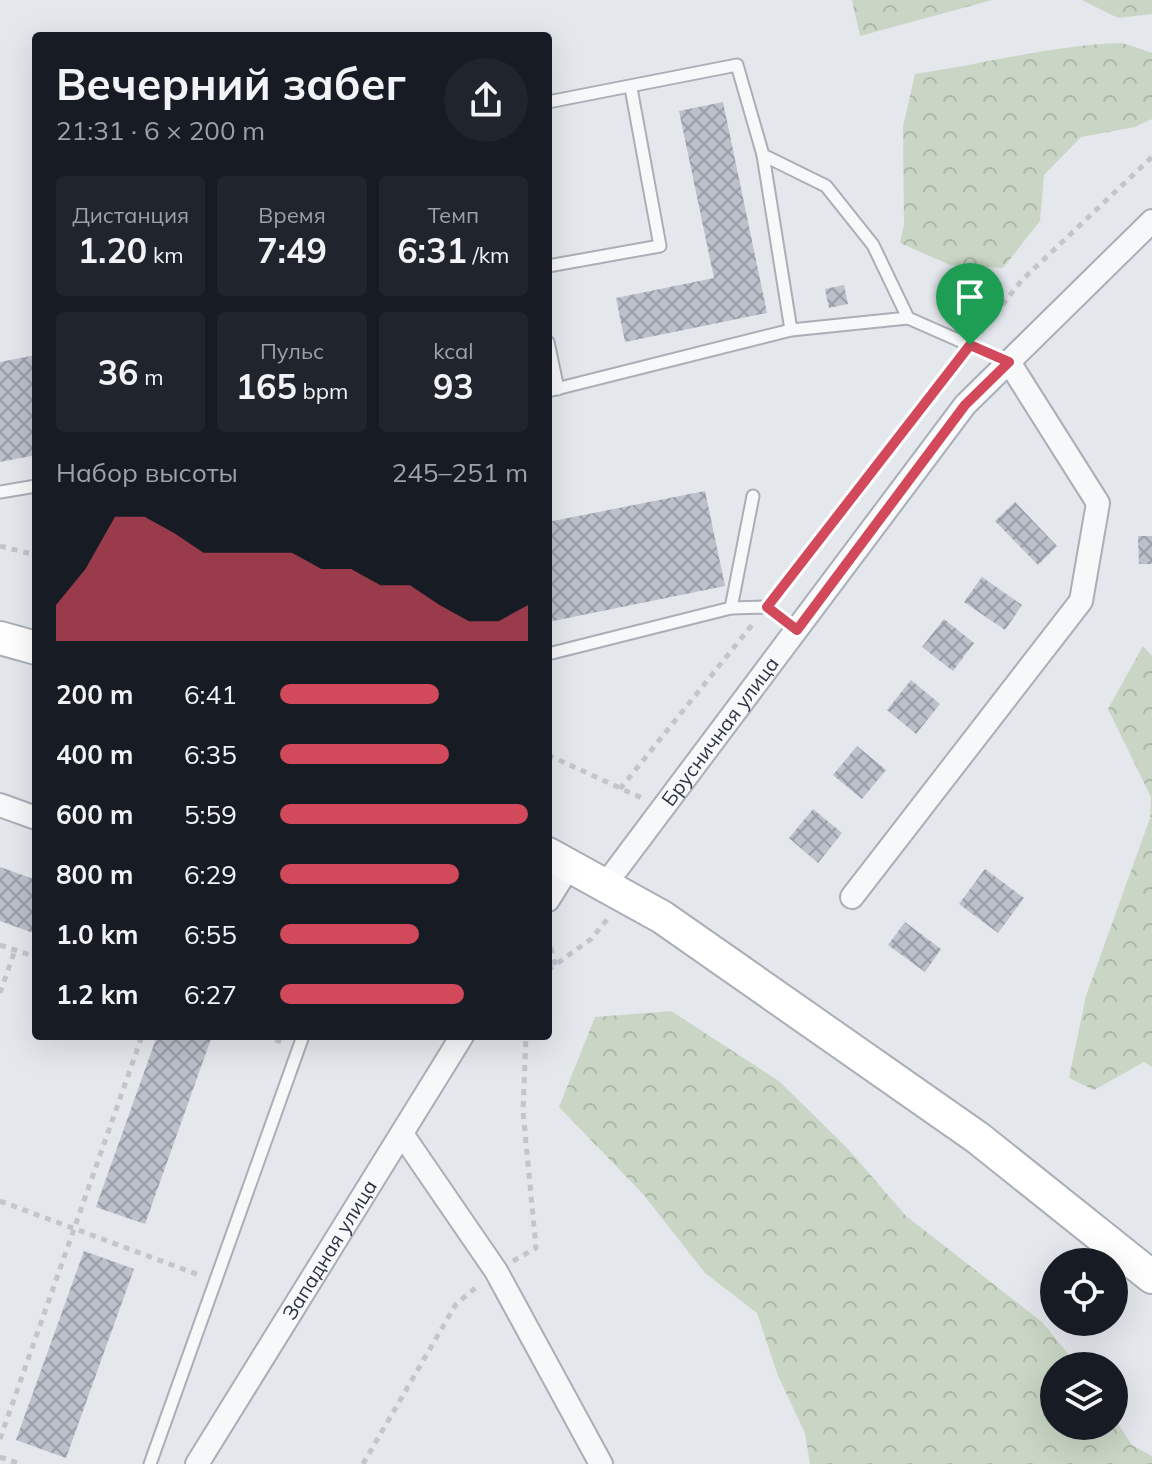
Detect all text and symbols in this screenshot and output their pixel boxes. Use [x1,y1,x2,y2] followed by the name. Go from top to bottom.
[56,56,406,111] text: Вечерний забег
[444,58,528,142] button: share
[56,114,265,147] text: 21:31 · 6 × 200 m
[72,201,189,229] text: Дистанция
[258,201,326,229] text: Время
[427,201,479,229] text: Темп
[78,229,147,272] text: 1.20
[257,229,327,272] text: 7:49
[397,229,467,272] text: 6:31
[147,241,184,269] text: km
[467,241,509,269] text: /km
[936,263,1004,345] pin
[948,275,992,319] icon: arrive
[260,337,324,365] text: Пульс
[433,337,473,365] text: kcal
[98,351,139,394] text: 36
[139,363,164,391] text: m
[236,365,297,408] text: 165
[433,365,474,408] text: 93
[297,377,348,405] text: bpm
[56,456,238,489] text: Набор высоты
[392,456,528,489] text: 245–251 m
[656,651,784,811] street label: Брусничная улица
[56,678,133,711] text: 200 m
[184,678,237,711] text: 6:41
[56,738,133,771] text: 400 m
[184,738,237,771] text: 6:35
[56,798,133,831] text: 600 m
[184,798,237,831] text: 5:59
[56,858,133,891] text: 800 m
[184,858,237,891] text: 6:29
[56,918,139,951] text: 1.0 km
[184,918,237,951] text: 6:55
[56,978,139,1011] text: 1.2 km
[184,978,237,1011] text: 6:27
[276,1175,382,1324] street label: Западная улица
[1040,1248,1128,1440] map controls
[1040,1248,1128,1336] button: locate
[1040,1352,1128,1440] button: layers

